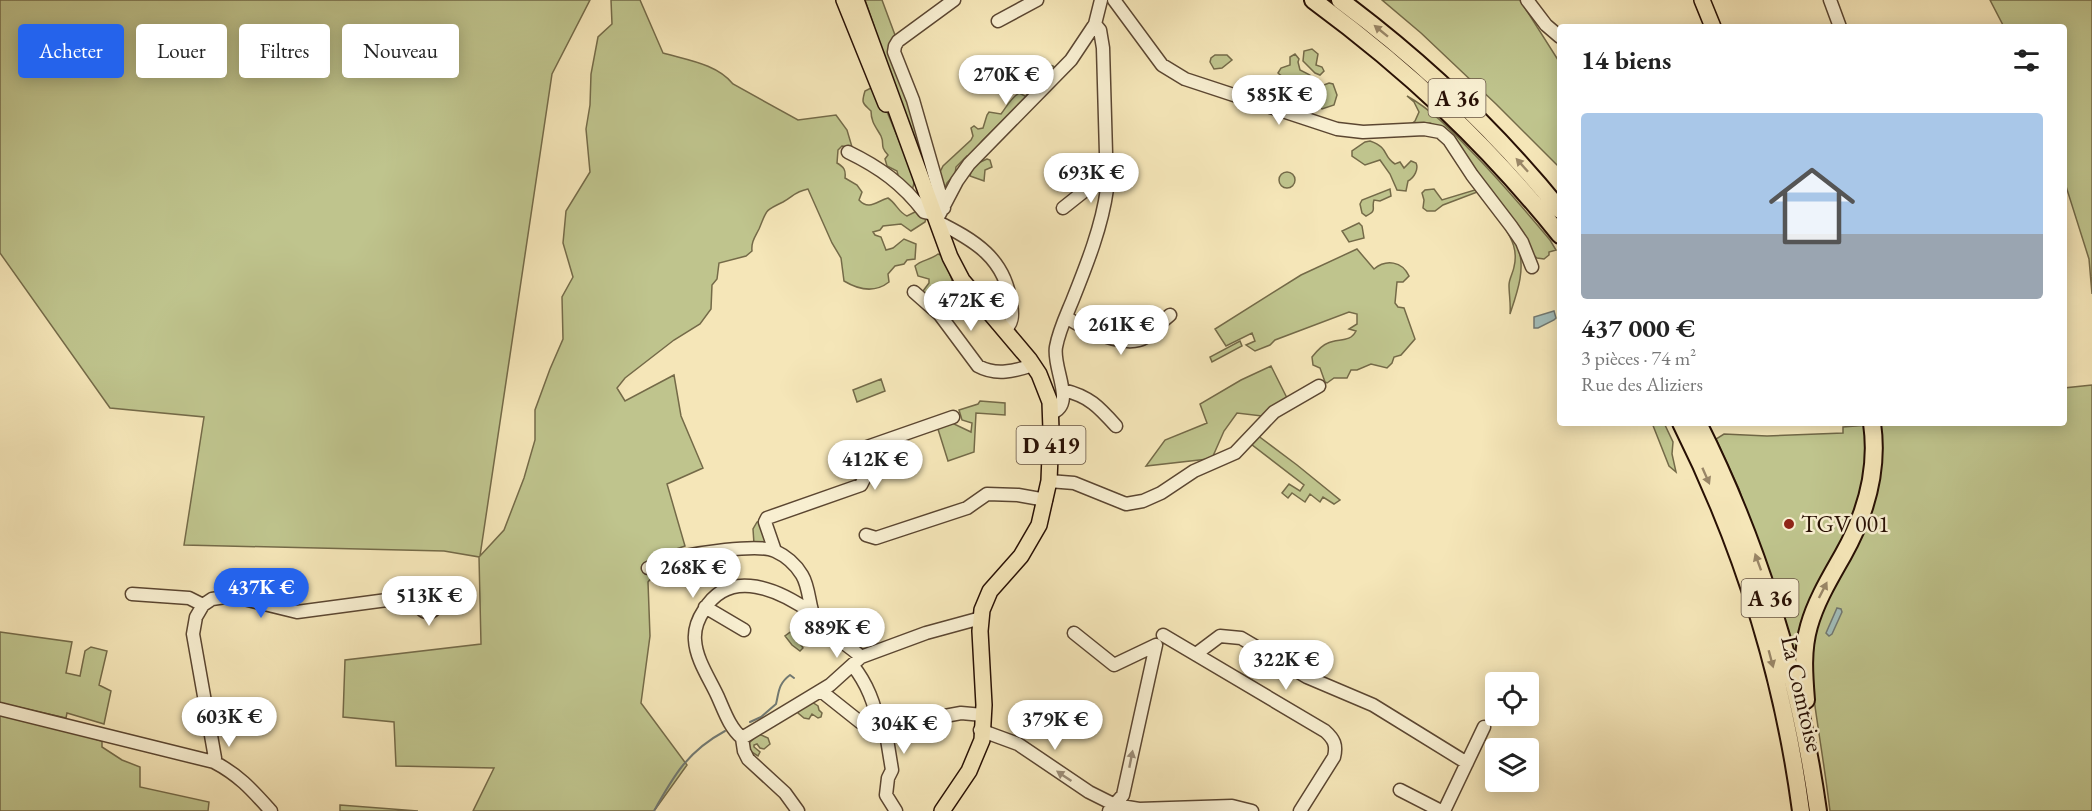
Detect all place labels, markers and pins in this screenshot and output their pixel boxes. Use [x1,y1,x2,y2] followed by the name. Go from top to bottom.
[957,55,1055,106] pin: 270K €
[1230,75,1328,126] pin: 585K €
[1042,153,1140,204] pin: 693K €
[922,281,1020,332] pin: 472K €
[1072,305,1170,356] pin: 261K €
[826,440,924,491] pin: 412K €
[1801,508,1890,539] place label: TGV 001
[1782,517,1796,531] marker: TGV 001
[644,548,742,599] pin: 268K €
[212,568,310,619] pin: 437K €
[380,576,478,627] pin: 513K €
[788,608,886,659] pin: 889K €
[1237,640,1335,691] pin: 322K €
[180,697,278,748] pin: 603K €
[1006,700,1104,751] pin: 379K €
[855,704,953,755] pin: 304K €

